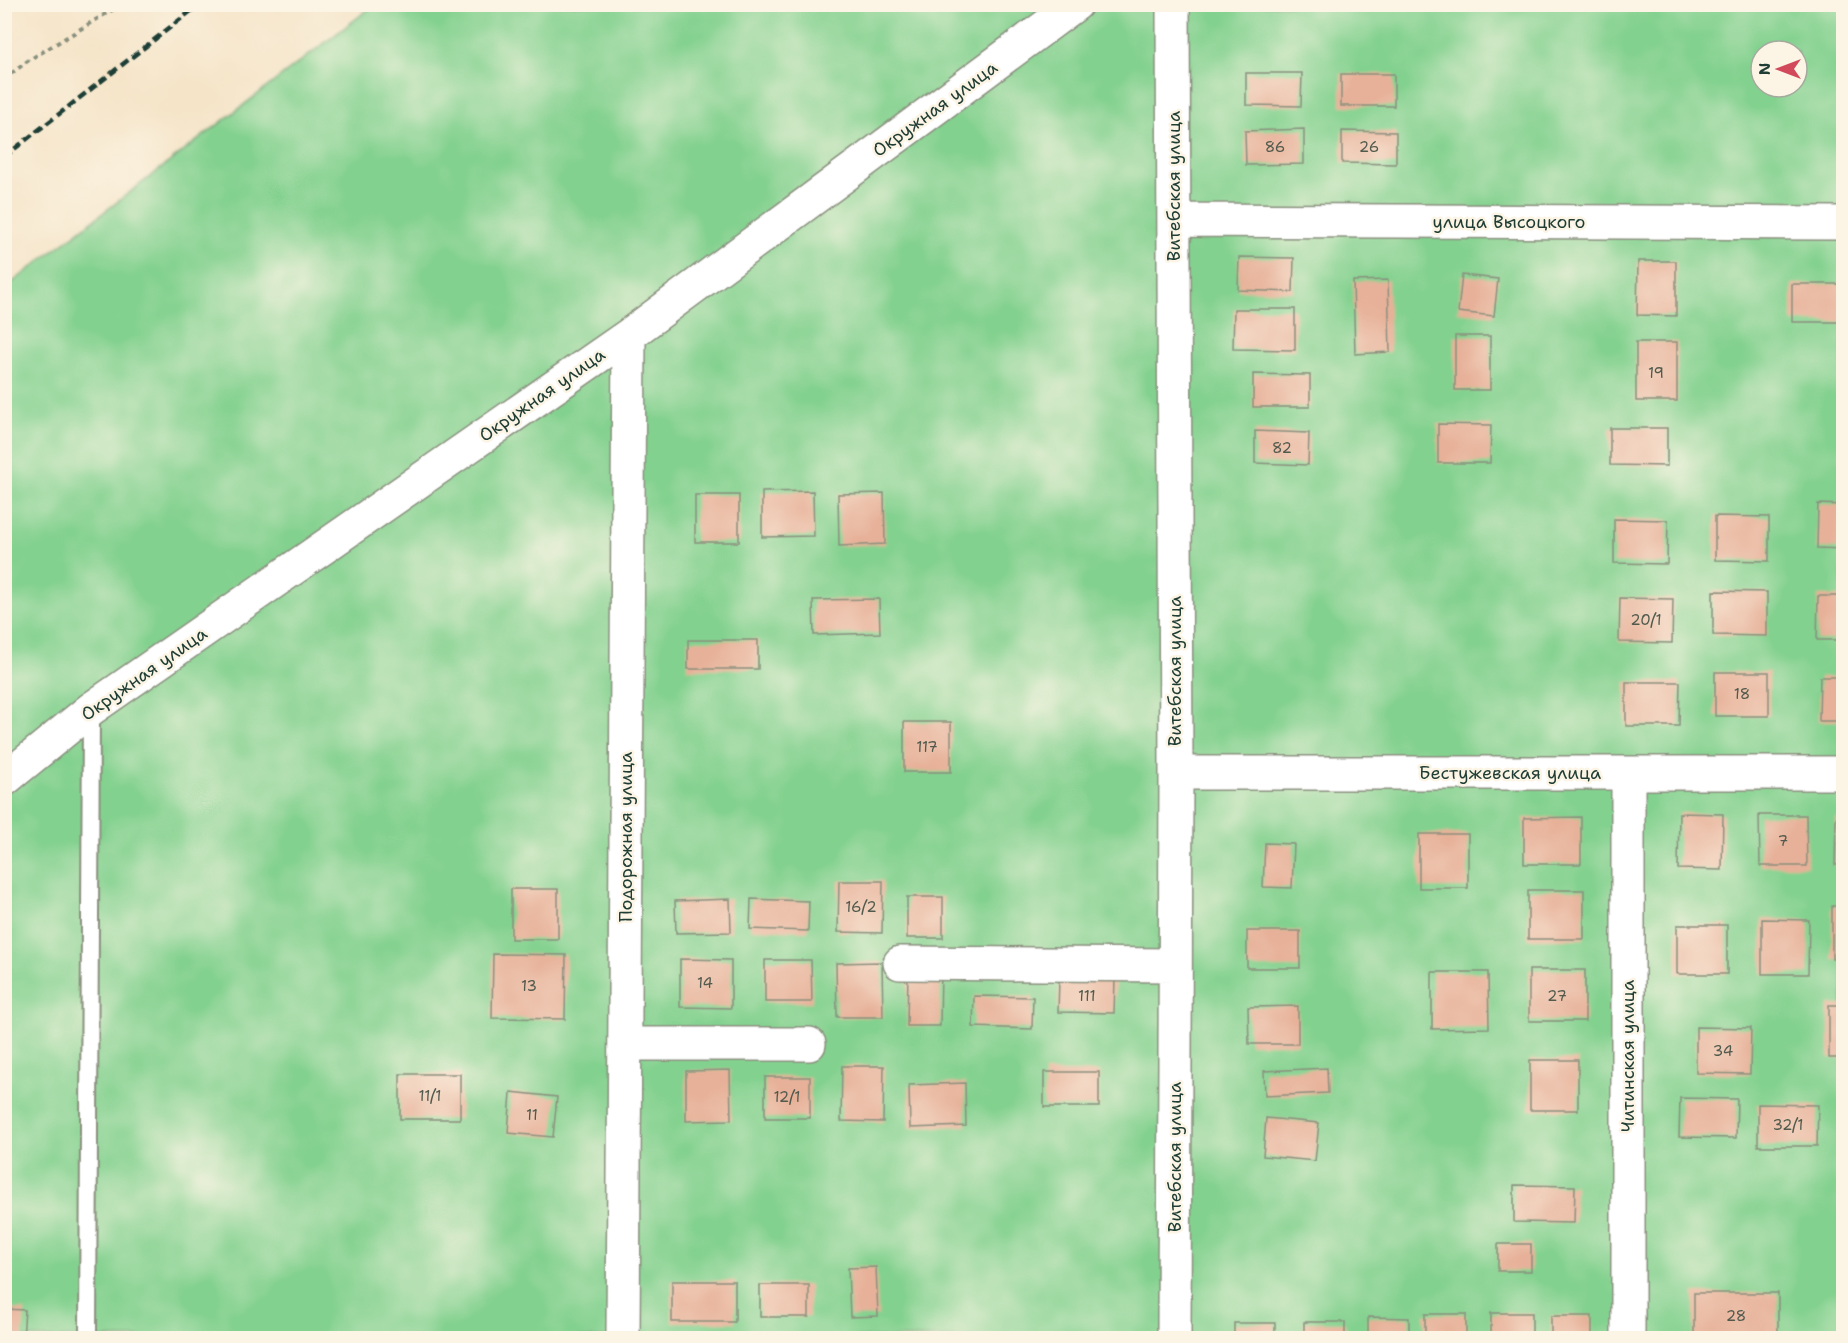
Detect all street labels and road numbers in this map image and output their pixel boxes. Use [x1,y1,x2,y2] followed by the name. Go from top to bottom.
[868,56,1002,162] street label: Окружная улица
[1162,111,1186,261] street label: Витебская улица
[1433,210,1585,234] street label: улица Высоцкого
[474,343,610,447] street label: Окружная улица
[1163,596,1187,746] street label: Витебская улица
[76,622,212,726] street label: Окружная улица
[614,752,638,922] street label: Подорожная улица
[1419,761,1601,785] street label: Бестужевская улица
[1616,980,1640,1132] street label: Читинская улица
[1163,1082,1187,1232] street label: Витебская улица

